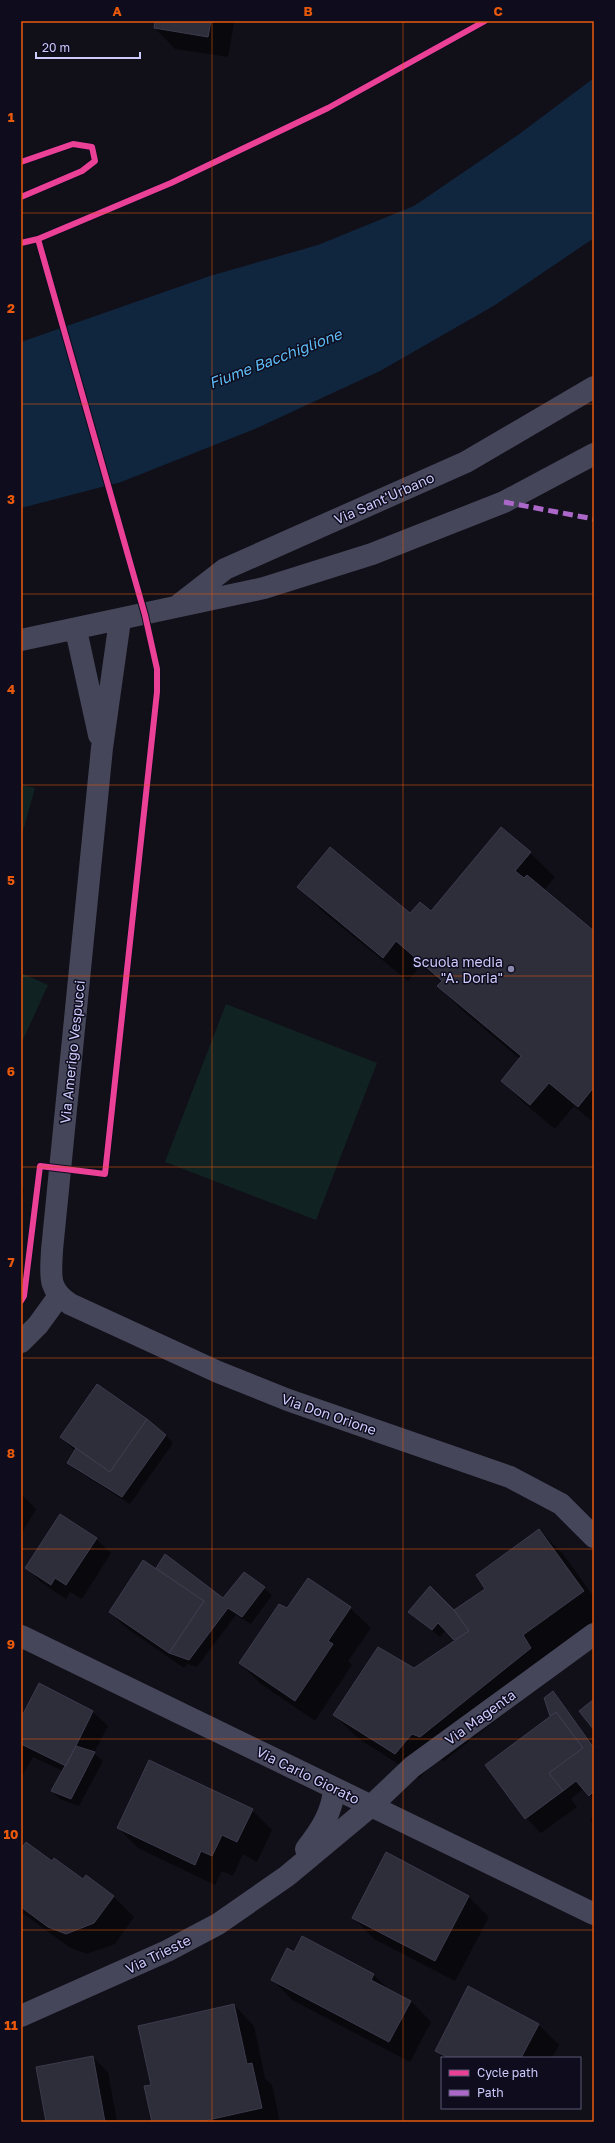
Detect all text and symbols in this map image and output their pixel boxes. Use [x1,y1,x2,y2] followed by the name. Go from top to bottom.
[112,3,122,19] text: A
[303,3,313,19] text: B
[493,3,503,19] text: C
[36,34,140,60] scale bar
[42,40,70,55] text: 20 m
[8,109,15,125] text: 1
[7,300,15,316] text: 2
[206,324,346,393] water label: Fiume Bacchiglione
[331,468,437,528] street label: Via Sant'Urbano
[7,491,15,507] text: 3
[7,681,15,697] text: 4
[7,872,15,888] text: 5
[413,953,503,986] place label: Scuola media "A. Doria"
[506,964,516,974] marker: Scuola media "A. Doria"
[56,979,88,1125] street label: Via Amerigo Vespucci
[7,1063,15,1079] text: 6
[7,1254,15,1270] text: 7
[279,1390,379,1438] street label: Via Don Orione
[7,1445,15,1461] text: 8
[7,1636,15,1652] text: 9
[441,1686,519,1748] street label: Via Magenta
[254,1743,362,1807] street label: Via Carlo Giorato
[3,1826,19,1842] text: 10
[123,1931,193,1977] street label: Via Trieste
[4,2017,18,2033] text: 11
[441,2057,581,2109] legend
[477,2065,538,2080] text: Cycle path
[477,2085,504,2100] text: Path

